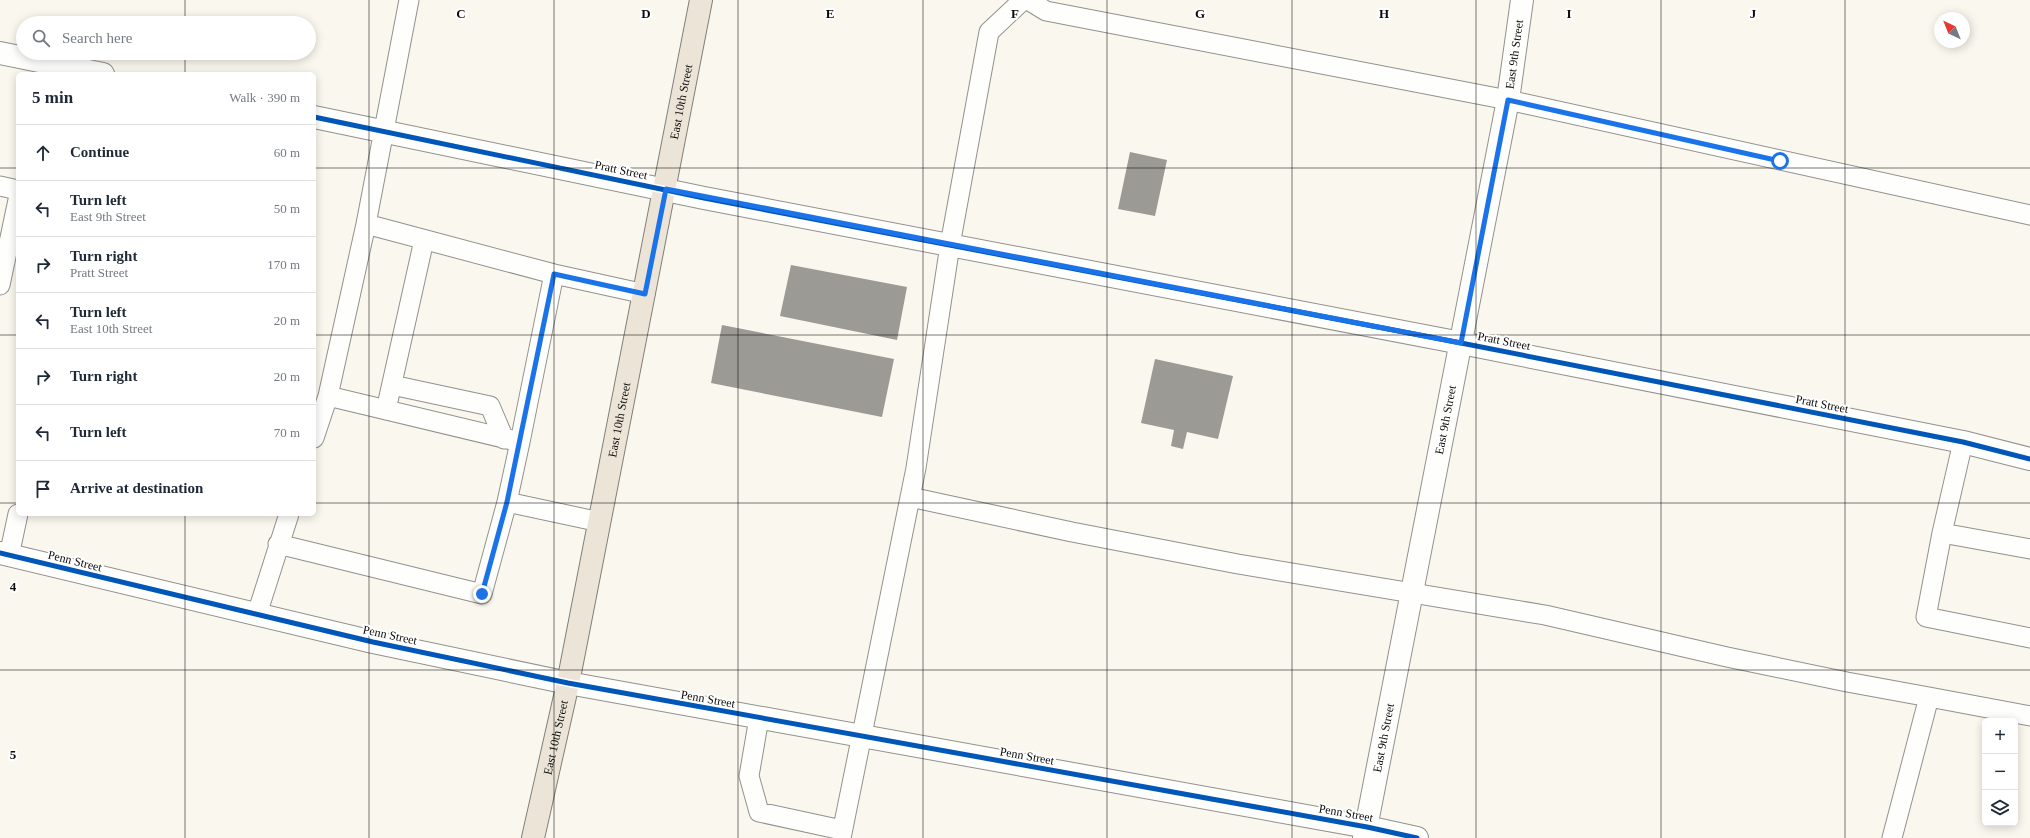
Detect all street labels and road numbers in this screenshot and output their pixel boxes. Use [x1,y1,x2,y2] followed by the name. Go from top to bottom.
[1503,18,1526,90] street label: East 9th Street
[667,63,695,140] street label: East 10th Street
[593,158,649,183] street label: Pratt Street
[1476,329,1532,353] street label: Pratt Street
[605,381,634,459] street label: East 10th Street
[1432,384,1459,456] street label: East 9th Street
[1794,392,1850,416] street label: Pratt Street
[47,548,104,575] street label: Penn Street
[362,622,419,648] street label: Penn Street
[680,687,737,711] street label: Penn Street
[540,698,571,776] street label: East 10th Street
[1370,702,1397,774] street label: East 9th Street
[999,744,1056,768] street label: Penn Street
[1318,801,1375,825] street label: Penn Street

